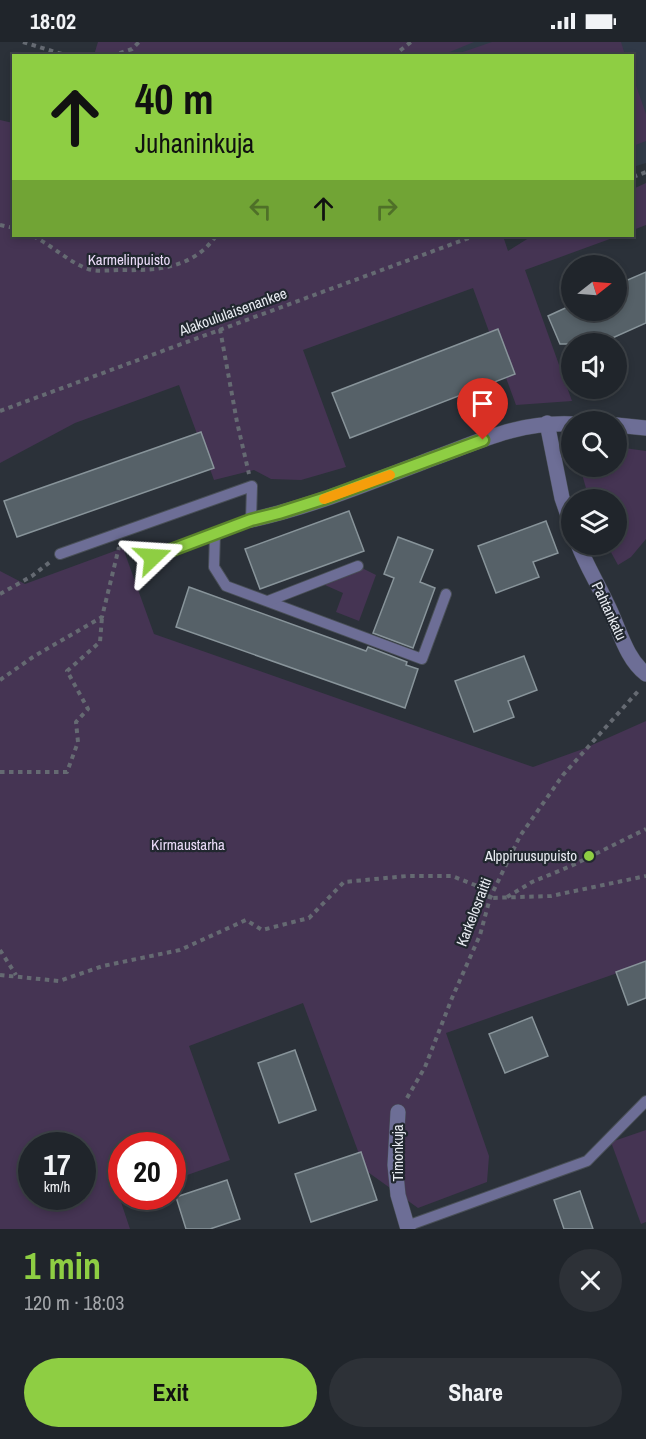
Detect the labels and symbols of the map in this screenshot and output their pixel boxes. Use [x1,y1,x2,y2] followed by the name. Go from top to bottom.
[88,249,171,270] park label: Karmelinpuisto
[561,255,627,321] north arrow
[175,282,290,341] street label: Alakoululaisenankee
[457,378,508,440] pin
[121,525,185,589] position arrow
[587,578,632,643] street label: Pahtankatu
[151,834,225,855] park label: Kirmaustarha
[484,845,577,866] place label: Alppiruusupuisto
[582,849,596,863] marker: Alppiruusupuisto
[451,874,496,949] street label: Karkelosraitti
[387,1124,408,1182] street label: Timonkuja
[108,1132,186,1210] speed limit sign: 20

